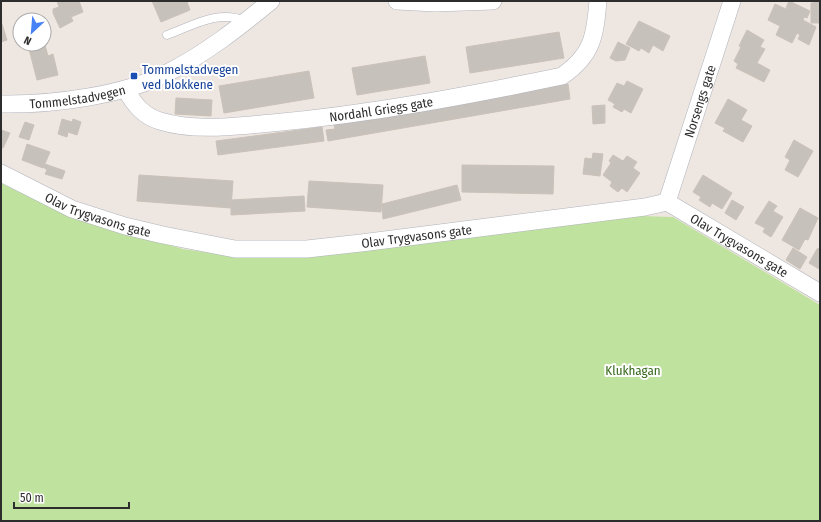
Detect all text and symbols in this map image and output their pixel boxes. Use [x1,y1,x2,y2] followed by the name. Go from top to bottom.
[12,12,52,52] north arrow
[22,33,34,48] text: N
[142,62,238,92] place label: Tommelstadvegen ved blokkene
[681,63,719,139] street label: Norsengs gate
[129,71,139,81] marker: Tommelstadvegen ved blokkene
[29,82,127,112] street label: Tommelstadvegen
[328,94,434,125] street label: Nordahl Griegs gate
[42,190,152,240] street label: Olav Trygvasons gate
[687,211,791,280] street label: Olav Trygvasons gate
[361,222,473,251] street label: Olav Trygvasons gate
[605,363,661,378] park label: Klukhagan
[14,484,129,510] scale bar
[20,491,44,505] text: 50 m

